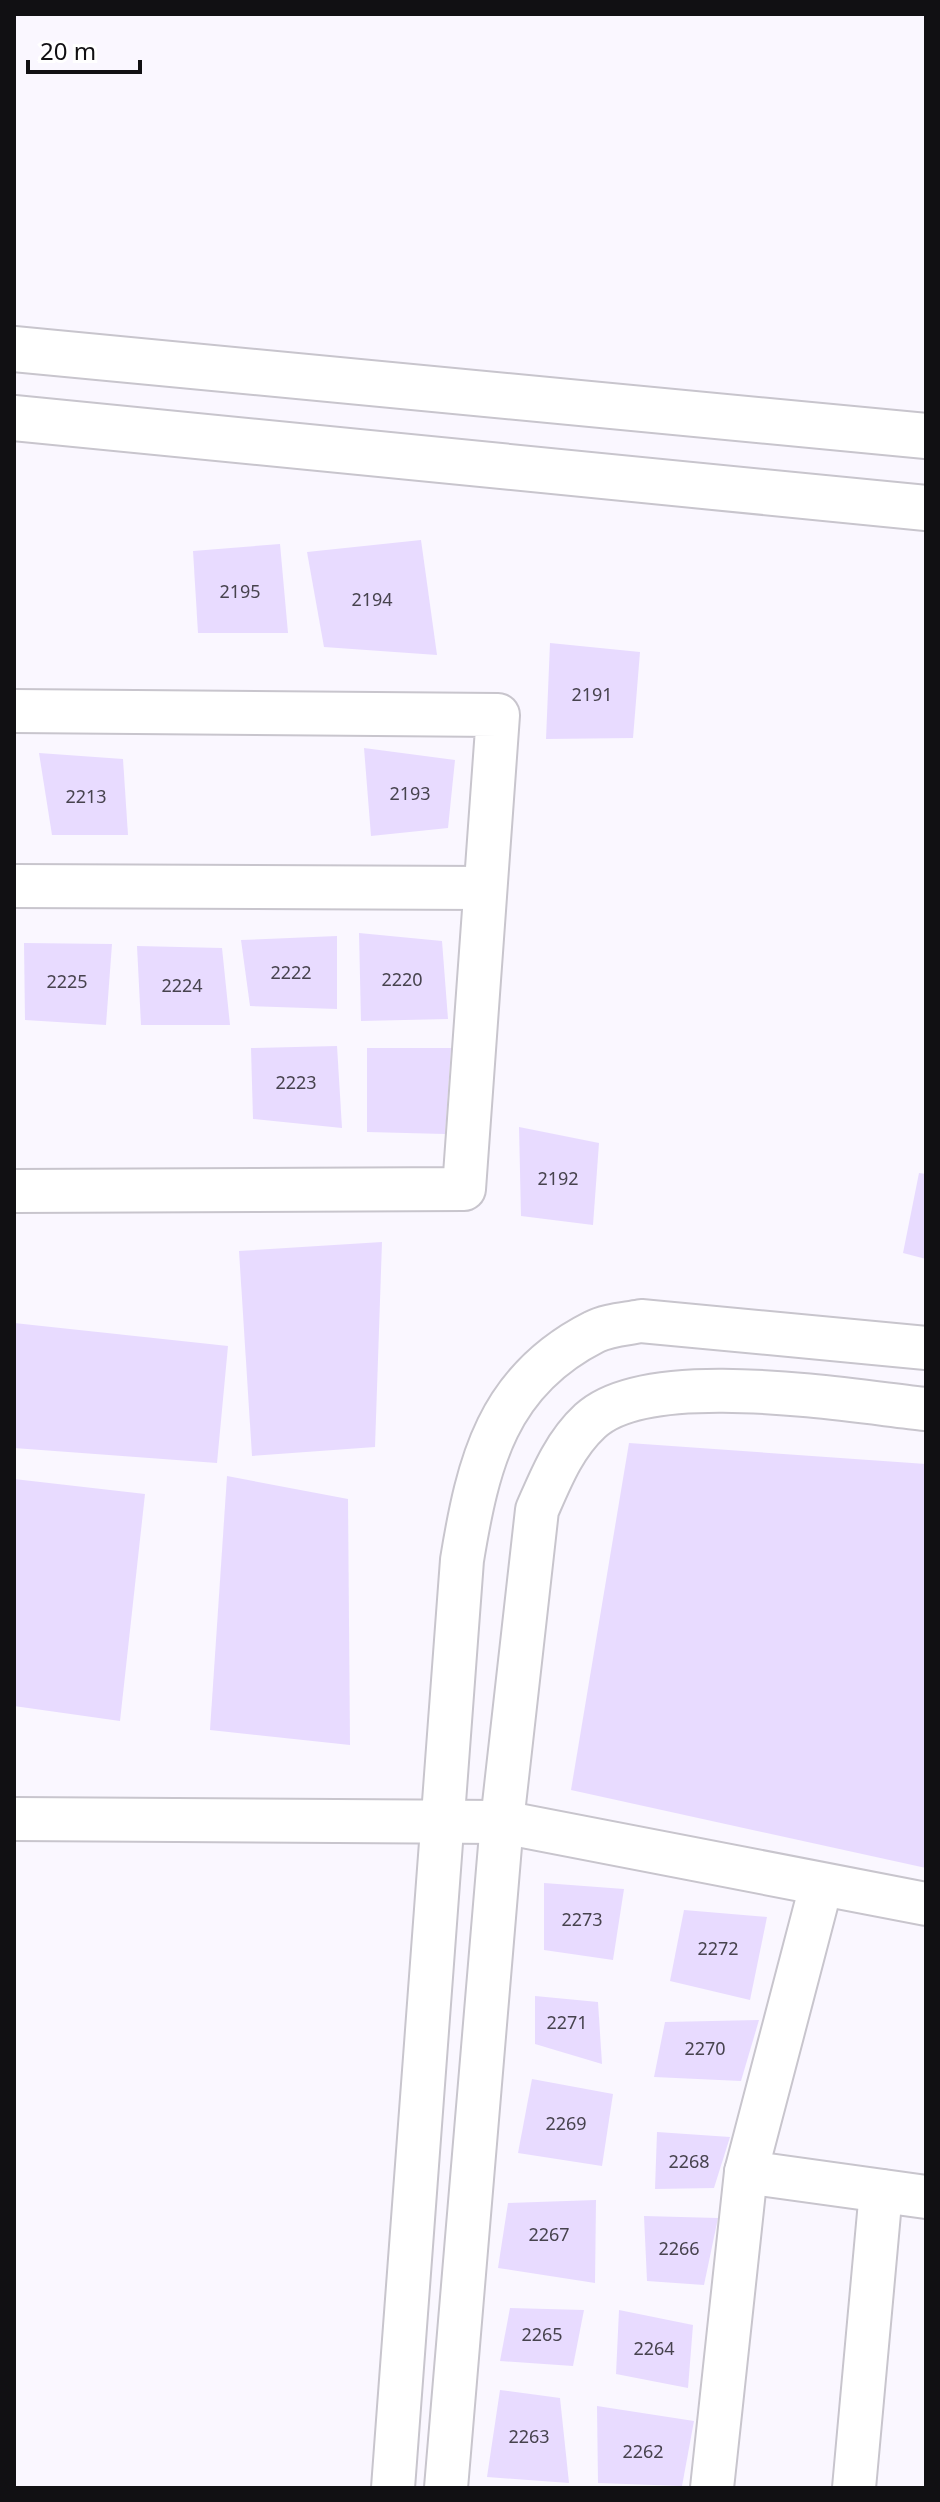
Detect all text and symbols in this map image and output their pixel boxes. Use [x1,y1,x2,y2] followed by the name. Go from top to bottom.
[28,24,140,74] scale bar
[40,34,96,67] text: 20 m
[219,579,261,603] house number: 2195
[351,587,393,611] house number: 2194
[571,682,613,706] house number: 2191
[389,781,431,805] house number: 2193
[65,784,107,808] house number: 2213
[270,960,312,984] house number: 2222
[381,967,423,991] house number: 2220
[46,969,88,993] house number: 2225
[161,973,203,997] house number: 2224
[275,1070,317,1094] house number: 2223
[537,1166,579,1190] house number: 2192
[561,1907,603,1931] house number: 2273
[697,1936,739,1960] house number: 2272
[546,2010,588,2034] house number: 2271
[684,2036,726,2060] house number: 2270
[545,2111,587,2135] house number: 2269
[668,2149,710,2173] house number: 2268
[528,2222,570,2246] house number: 2267
[658,2236,700,2260] house number: 2266
[521,2322,563,2346] house number: 2265
[633,2336,675,2360] house number: 2264
[508,2424,550,2448] house number: 2263
[622,2439,664,2463] house number: 2262

